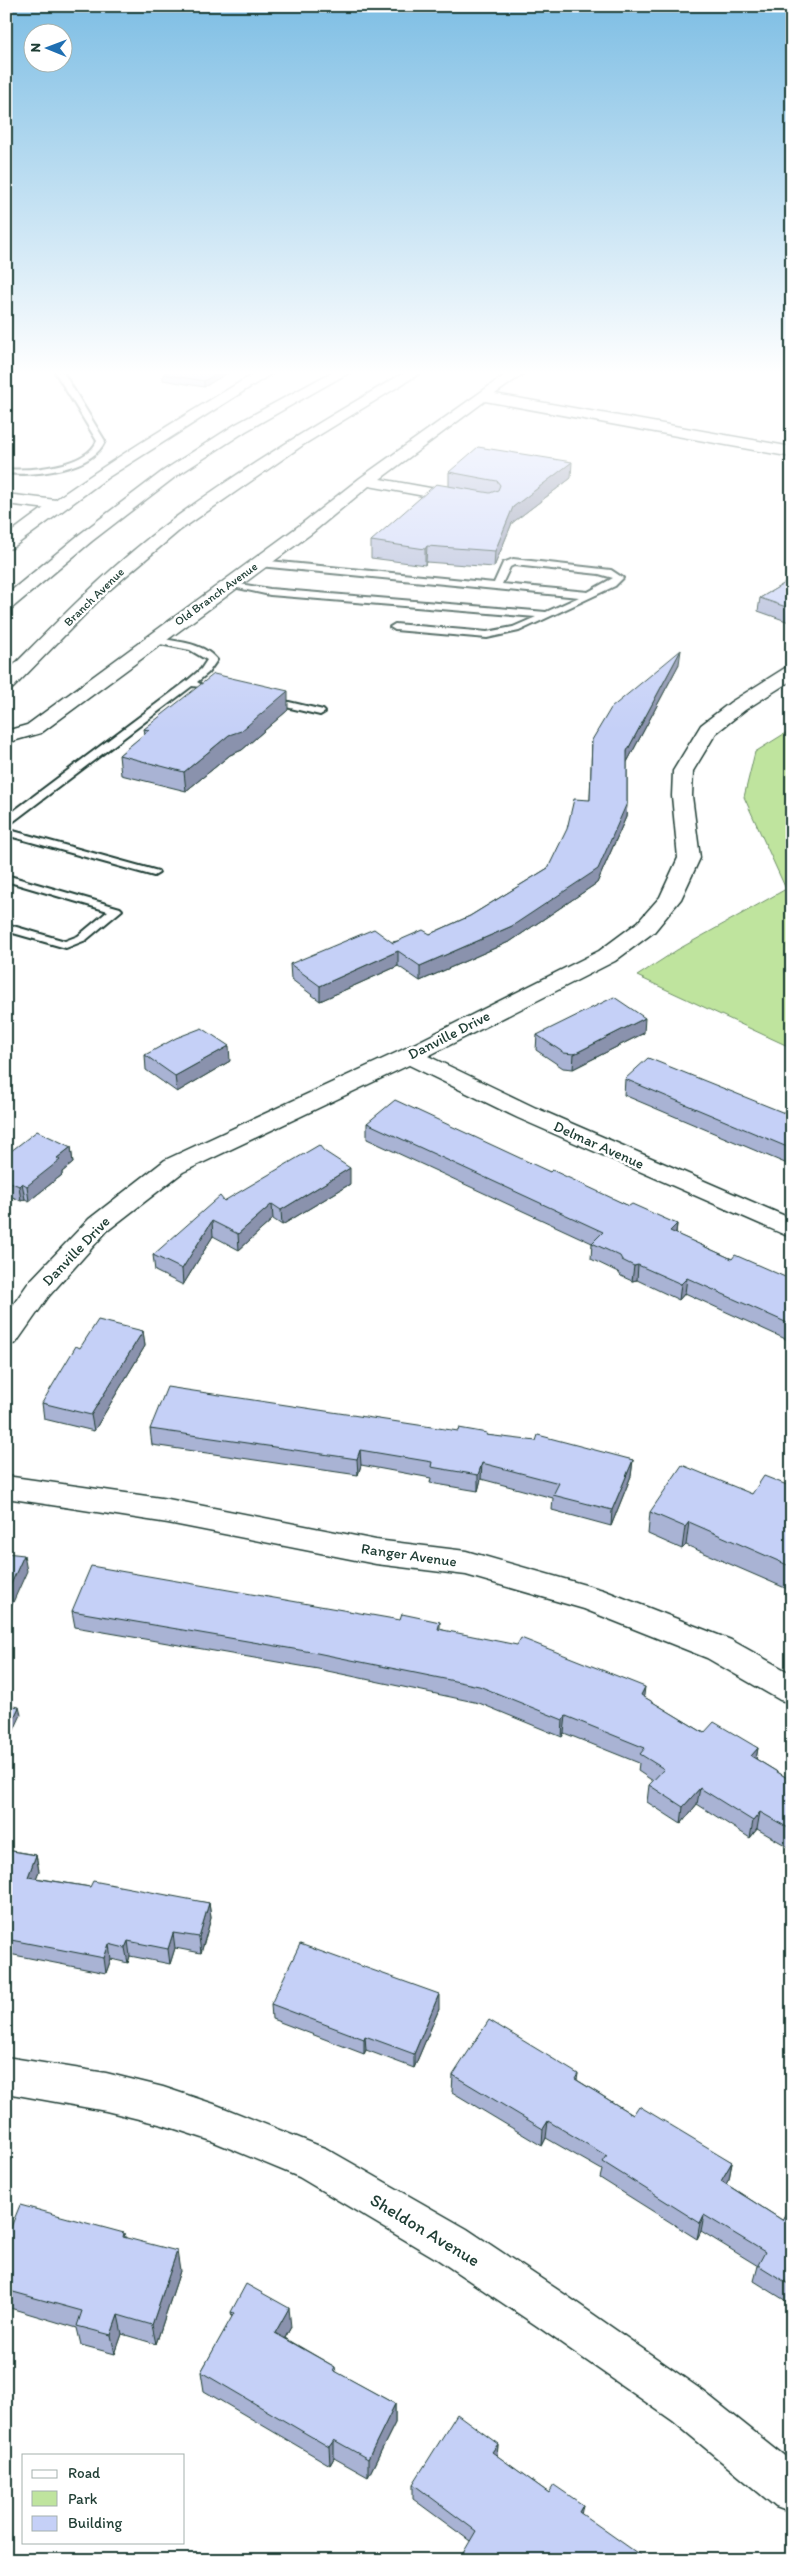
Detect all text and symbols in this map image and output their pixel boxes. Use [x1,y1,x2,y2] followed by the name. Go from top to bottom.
[22,22,72,72] north arrow
[27,43,44,53] text: N
[172,559,260,629] street label: Old Branch Avenue
[61,565,127,629] street label: Branch Avenue
[405,1007,493,1063] street label: Danville Drive
[551,1117,647,1173] street label: Delmar Avenue
[38,1213,114,1289] street label: Danville Drive
[360,1539,458,1571] street label: Ranger Avenue
[366,2189,484,2271] street label: Sheldon Avenue
[22,2454,185,2544] legend
[68,2464,101,2482] text: Road
[68,2490,98,2508] text: Park
[68,2514,122,2532] text: Building

